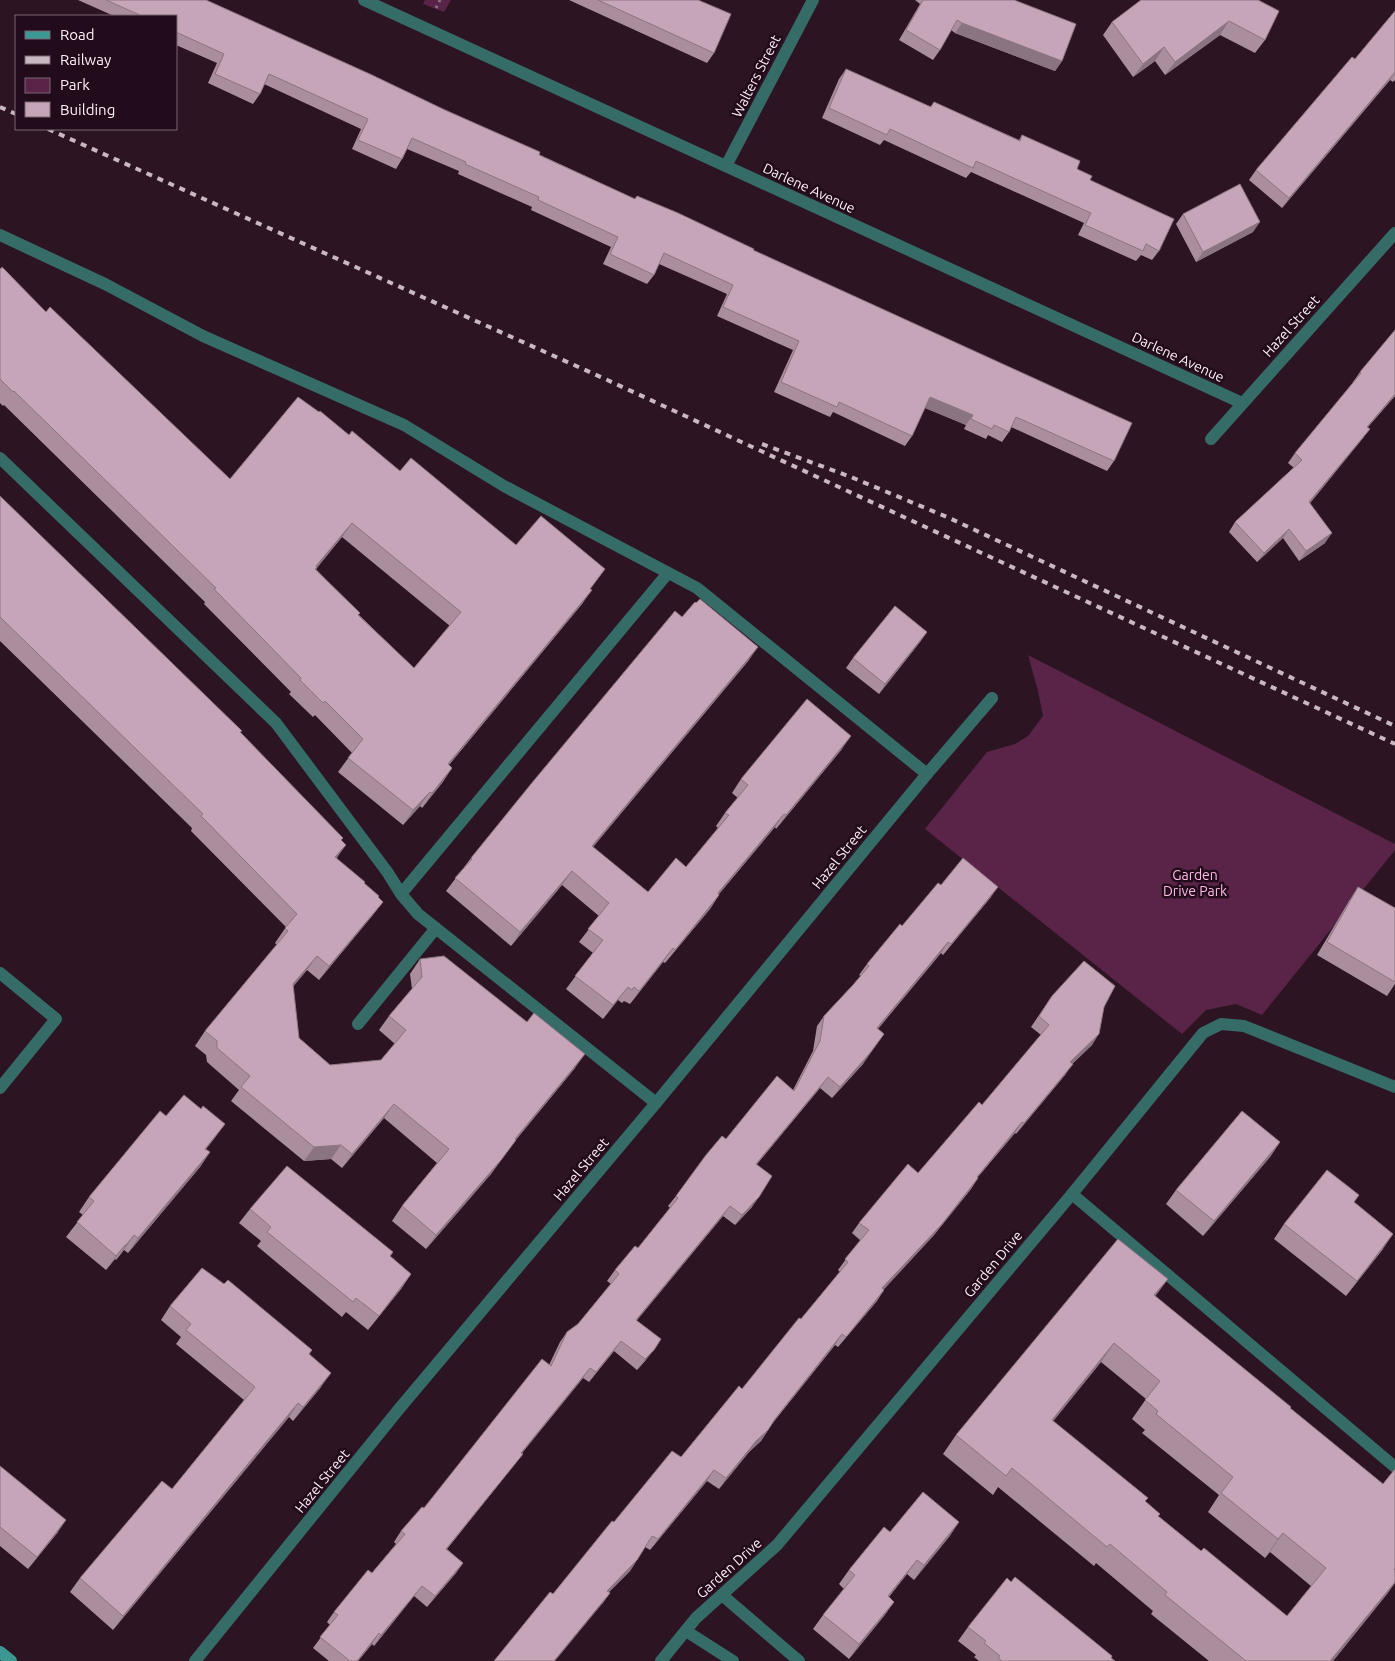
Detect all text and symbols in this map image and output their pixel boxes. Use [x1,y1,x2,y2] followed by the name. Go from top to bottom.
[15,15,178,130] legend
[60,26,95,43] text: Road
[728,32,784,120] street label: Walters Street
[60,51,111,68] text: Railway
[60,76,90,93] text: Park
[60,101,115,118] text: Building
[760,160,858,216] street label: Darlene Avenue
[1259,292,1323,360] street label: Hazel Street
[1129,329,1227,385] street label: Darlene Avenue
[809,822,870,892] street label: Hazel Street
[1163,867,1227,899] park label: Garden Drive Park
[550,1134,612,1204] street label: Hazel Street
[961,1227,1025,1301] street label: Garden Drive
[292,1446,353,1516] street label: Hazel Street
[693,1535,765,1601] street label: Garden Drive

